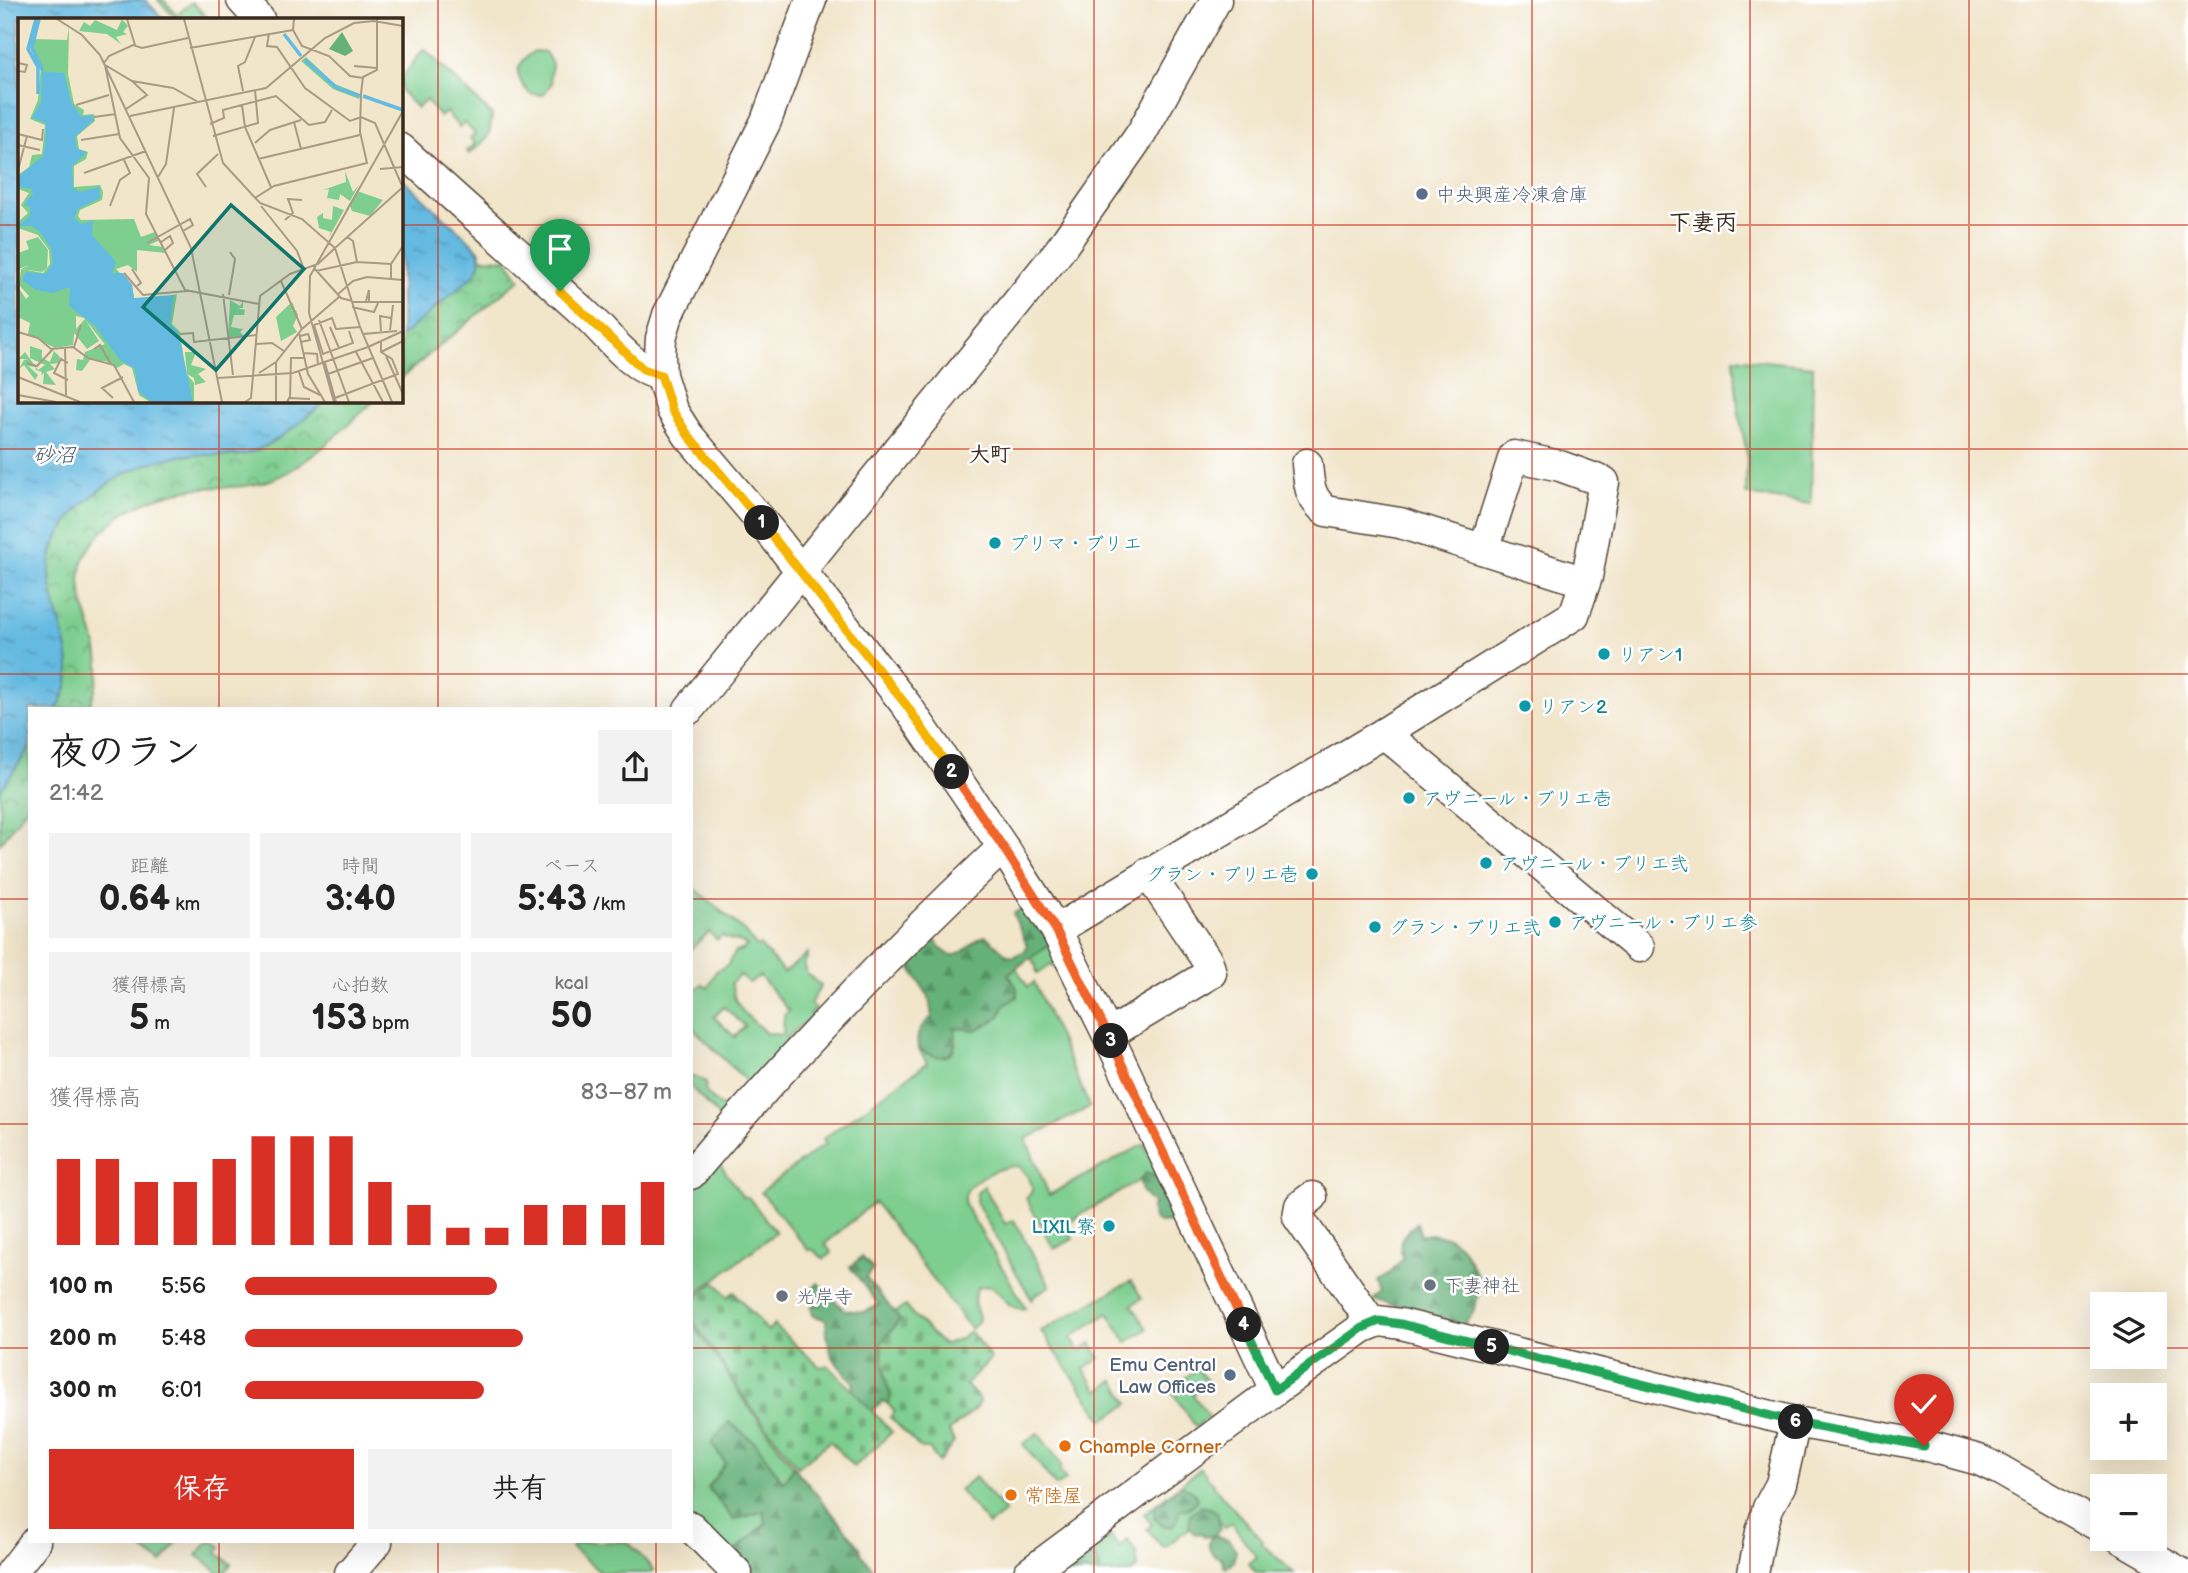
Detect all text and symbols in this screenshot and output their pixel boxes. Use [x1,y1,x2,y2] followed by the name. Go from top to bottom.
[18,18,402,402] inset map
[1436,184,1588,207] place label: 中央興産冷凍倉庫
[1414,186,1430,202] marker: 中央興産冷凍倉庫
[1669,209,1738,237] district label: 下妻丙
[530,219,590,291] pin
[541,230,579,268] icon: arrive
[969,442,1011,467] district label: 大町
[33,443,77,468] water label: 砂沼
[744,505,780,540] pin: 1
[758,511,766,534] text: 1
[1009,533,1142,556] place label: プリマ・ブリエ
[987,535,1003,551] marker: プリマ・ブリエ
[1618,644,1682,667] place label: リアン1
[1596,646,1612,662] marker: リアン1
[1539,696,1608,719] place label: リアン2
[1517,698,1533,714] marker: リアン2
[49,730,201,775] text: 夜のラン
[598,730,672,804] button: share
[934,754,970,790] pin: 2
[946,760,957,783] text: 2
[49,779,103,807] text: 21:42
[1423,788,1611,811] place label: アヴニール・ブリエ壱
[1401,790,1417,806] marker: アヴニール・ブリエ壱
[1500,853,1688,876] place label: アヴニール・ブリエ弐
[130,855,169,878] text: 距離
[341,855,380,878] text: 時間
[544,855,599,878] text: ペース
[1478,855,1494,871] marker: アヴニール・ブリエ弐
[1146,864,1298,887] place label: グラン・ブリエ壱
[1304,866,1320,882] marker: グラン・ブリエ壱
[99,878,170,921] text: 0.64
[325,878,396,921] text: 3:40
[517,878,587,921] text: 5:43
[170,893,200,916] text: km
[587,893,626,916] text: /km
[1569,912,1757,935] place label: アヴニール・ブリエ参
[1547,914,1563,930] marker: アヴニール・ブリエ参
[1389,917,1541,940] place label: グラン・ブリエ弐
[1367,919,1383,935] marker: グラン・ブリエ弐
[554,972,589,995] text: kcal
[111,974,188,997] text: 獲得標高
[332,974,389,997] text: 心拍数
[550,995,593,1038] text: 50
[129,997,149,1040] text: 5
[312,997,367,1040] text: 153
[149,1012,170,1035] text: m
[367,1012,409,1035] text: bpm
[1094,1024,1128,1058] pin: 3
[1105,1029,1116,1052] text: 3
[581,1078,672,1106] text: 83–87 m
[49,1084,141,1112] text: 獲得標高
[1032,1216,1095,1239] place label: LIXIL寮
[1101,1218,1117,1234] marker: LIXIL寮
[49,1272,113,1300] text: 100 m
[161,1272,206,1300] text: 5:56
[1444,1275,1520,1298] place label: 下妻神社
[1422,1277,1438,1293] marker: 下妻神社
[796,1286,853,1309] place label: 光岸寺
[774,1288,790,1304] marker: 光岸寺
[2090,1292,2167,1551] map controls
[2090,1292,2167,1369] button: layers
[1226,1308,1262,1342] pin: 4
[1238,1313,1249,1336] text: 4
[49,1324,117,1352] text: 200 m
[161,1324,206,1352] text: 5:48
[1474,1330,1510,1364] pin: 5
[1486,1335,1497,1358] text: 5
[1109,1354,1216,1399] place label: Emu Central Law Offices
[1222,1367,1238,1383] marker: Emu Central Law Offices
[1894,1374,1954,1446] pin
[49,1376,117,1404] text: 300 m
[161,1376,202,1404] text: 6:01
[2090,1383,2167,1460] button: +
[1905,1385,1943,1423] icon: check
[1778,1404,1814,1440] pin: 6
[1790,1410,1801,1433] text: 6
[1079,1436,1222,1459] place label: Chample Corner
[1057,1438,1073,1454] marker: Chample Corner
[49,1449,354,1529] button: 保存
[368,1449,672,1529] button: 共有
[2090,1474,2167,1551] button: −
[1025,1485,1082,1508] place label: 常陸屋
[1003,1487,1019,1503] marker: 常陸屋

